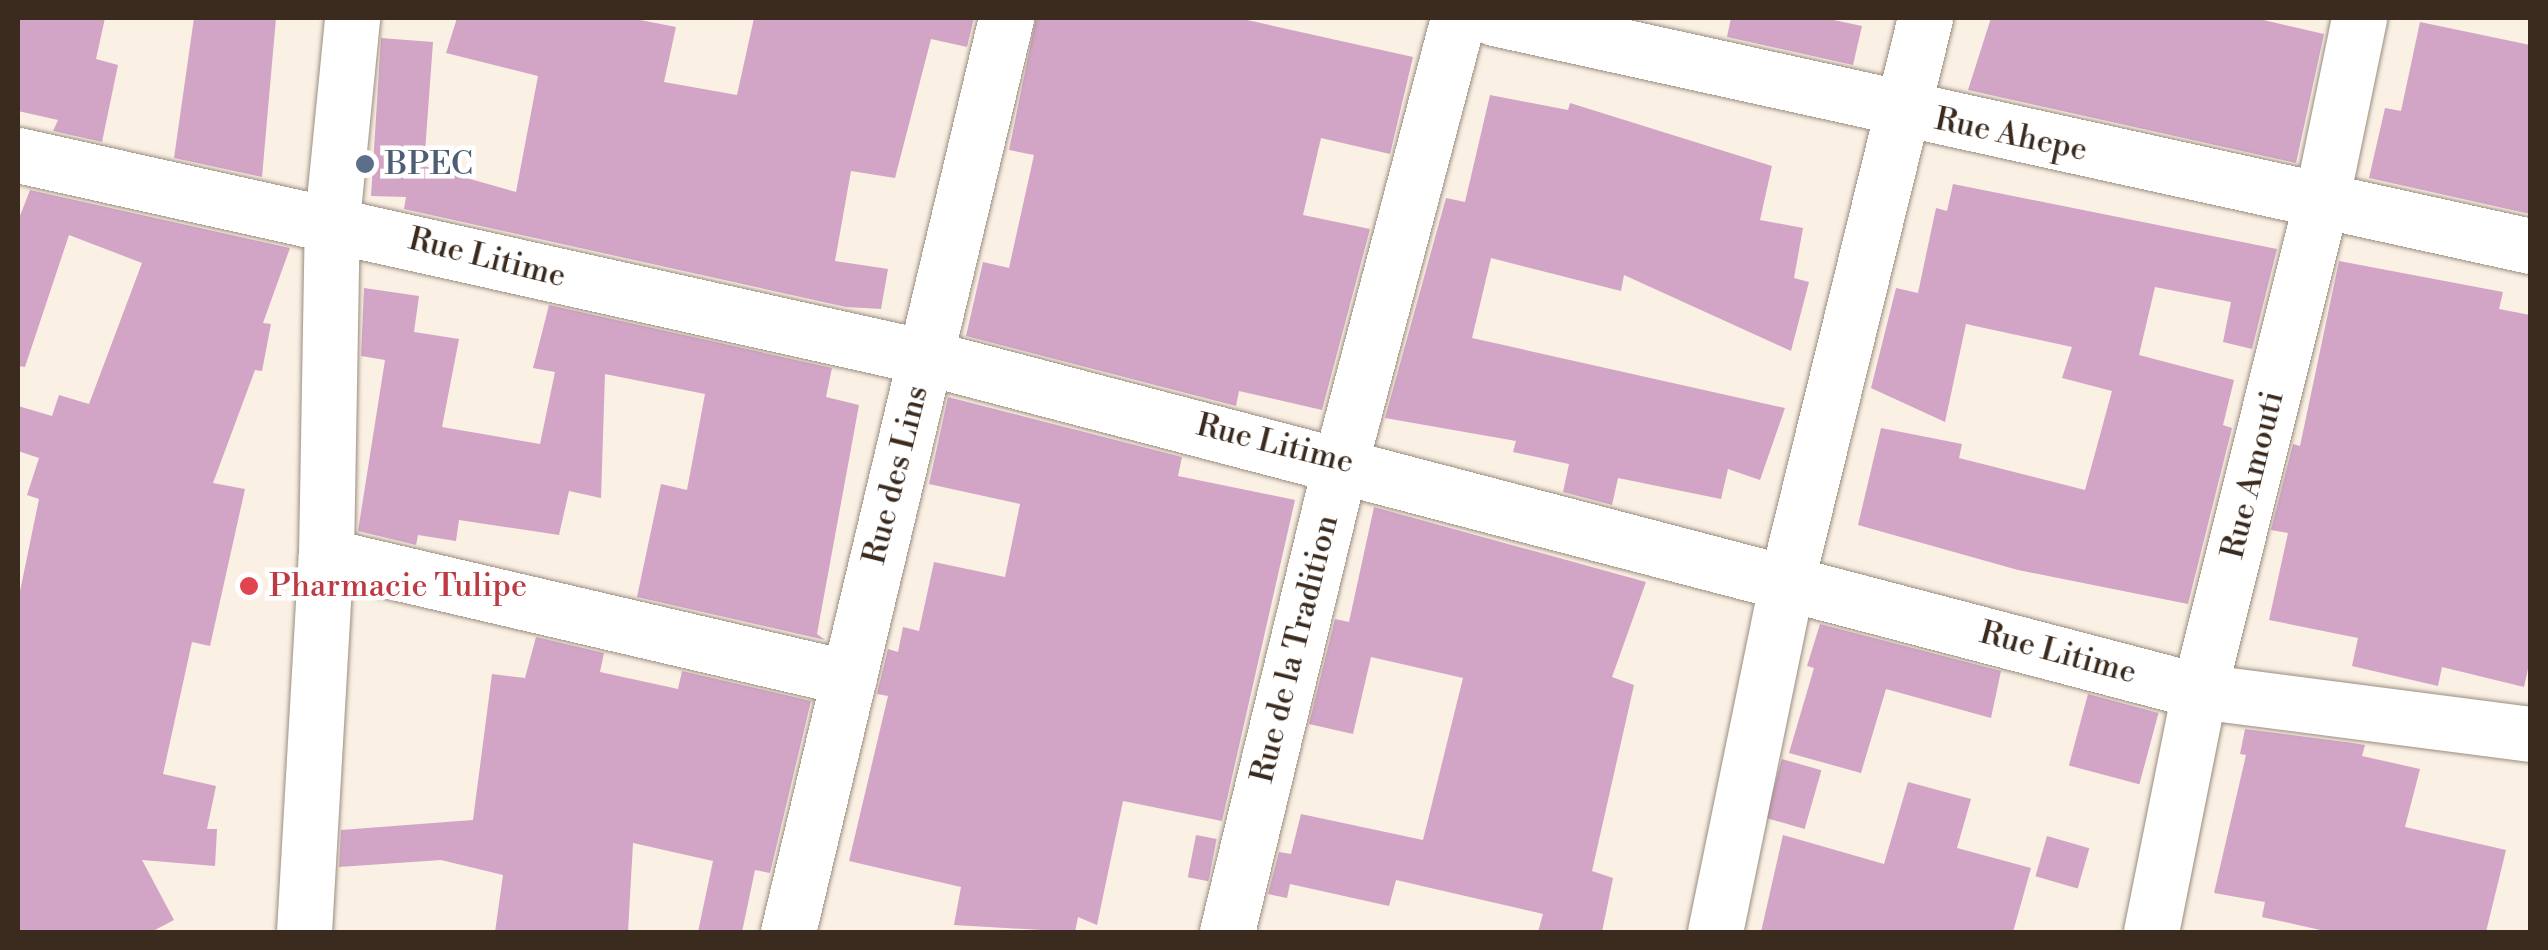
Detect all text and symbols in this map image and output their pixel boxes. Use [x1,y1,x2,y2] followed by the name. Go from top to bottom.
[1931,100,2091,170] street label: Rue Ahepe
[385,145,473,183] place label: BPEC
[354,153,376,175] marker: BPEC
[404,220,570,296] street label: Rue Litime
[855,382,937,568] street label: Rue des Lins
[2214,387,2292,563] street label: Rue Amouti
[1192,406,1358,482] street label: Rue Litime
[1243,511,1347,787] street label: Rue de la Tradition
[269,567,527,605] place label: Pharmacie Tulipe
[238,575,260,597] marker: Pharmacie Tulipe
[1975,614,2141,692] street label: Rue Litime

